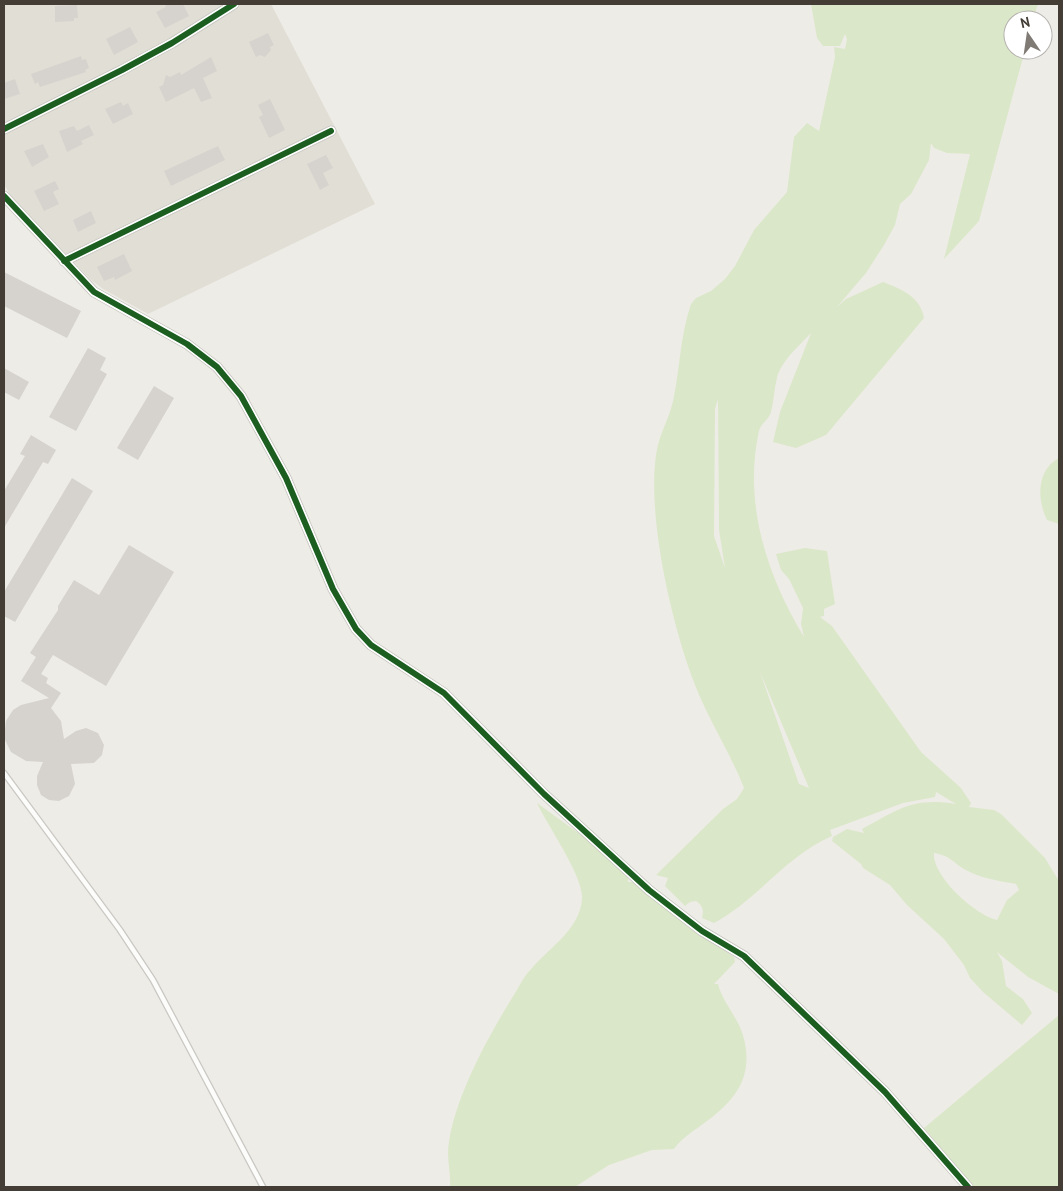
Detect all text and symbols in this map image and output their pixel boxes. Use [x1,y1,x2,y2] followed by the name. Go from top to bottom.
[1003,10,1053,60] north arrow
[1019,13,1032,32] text: N

